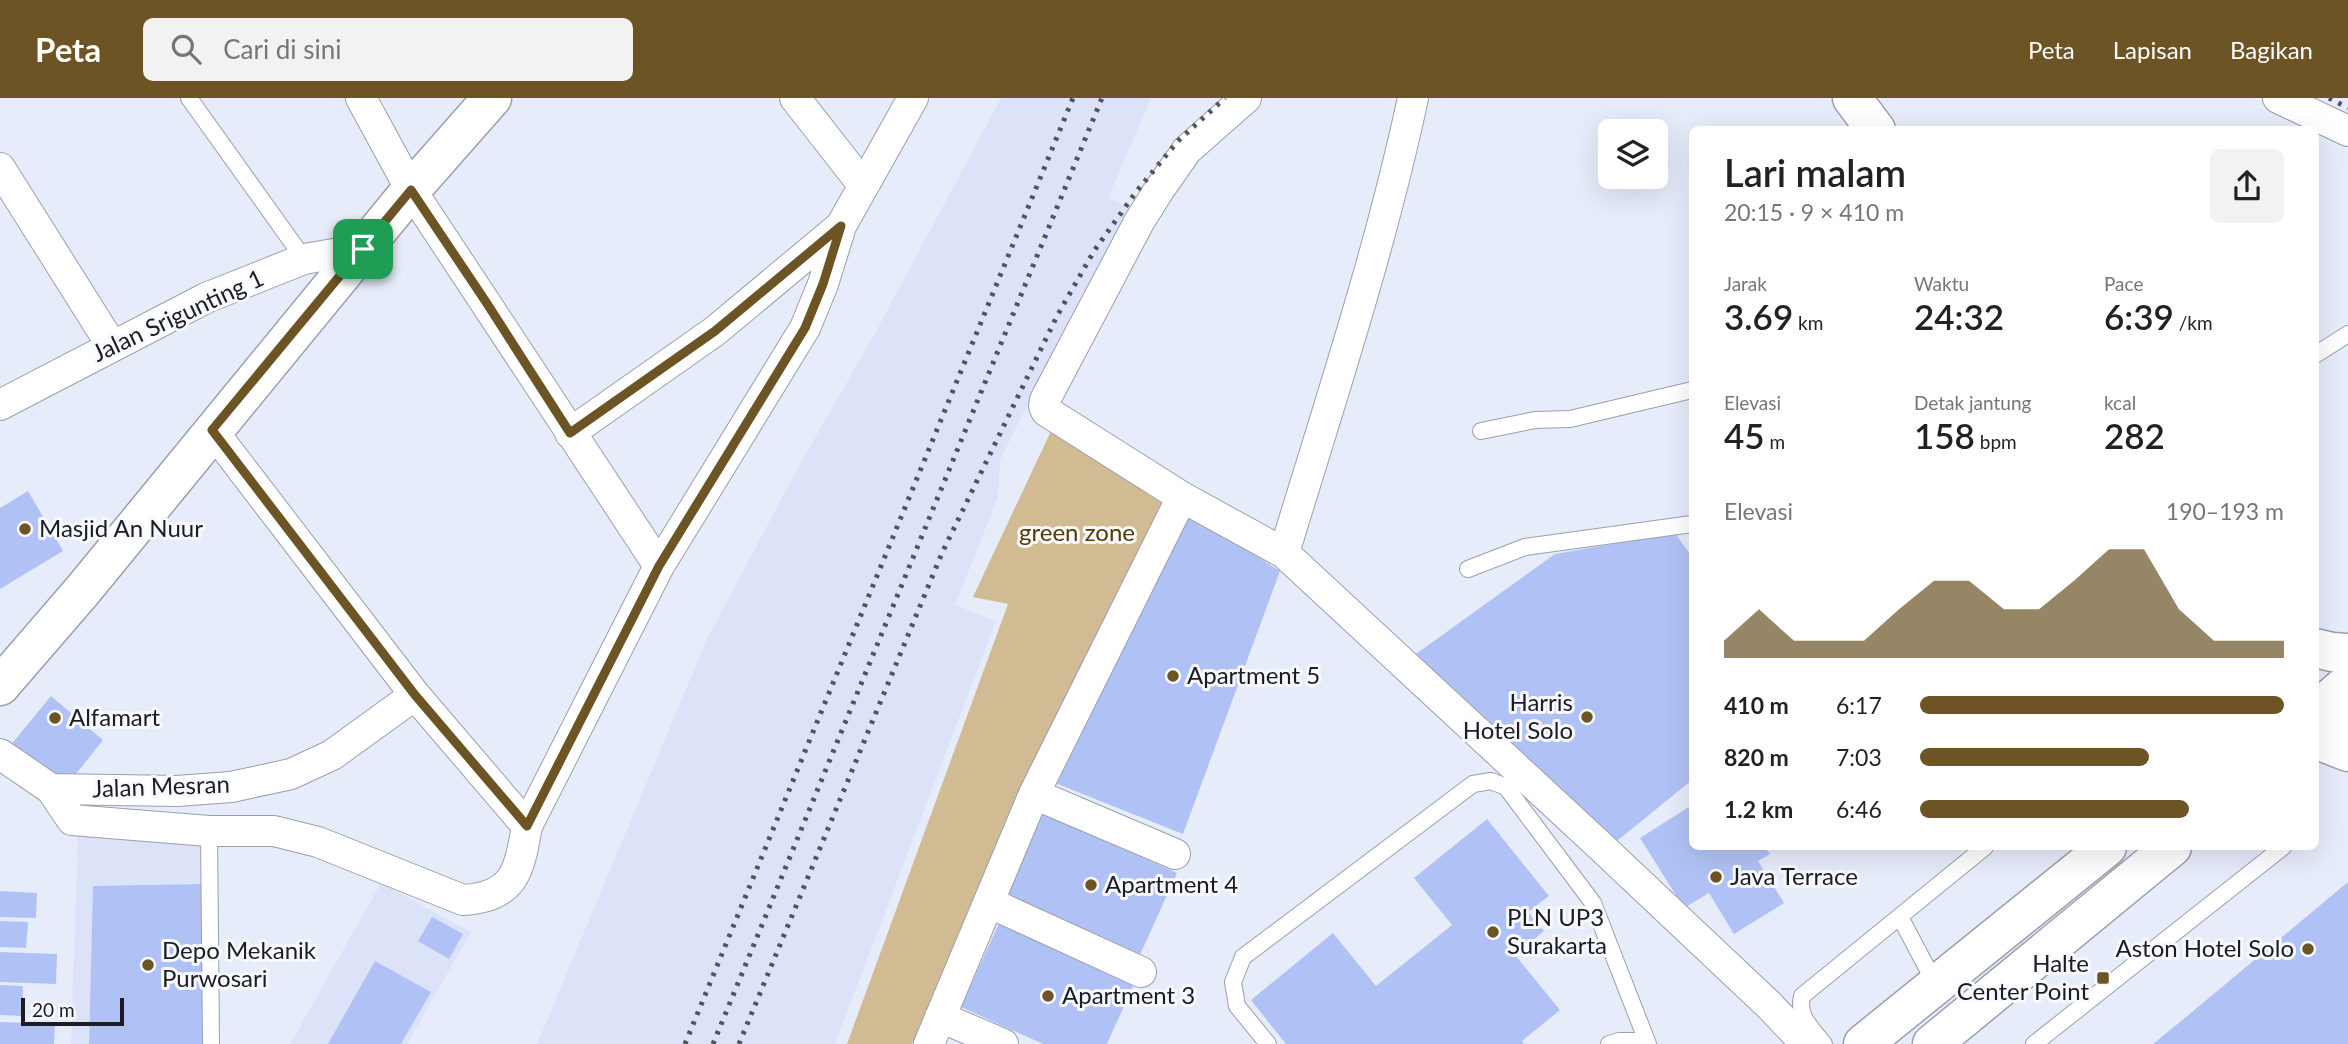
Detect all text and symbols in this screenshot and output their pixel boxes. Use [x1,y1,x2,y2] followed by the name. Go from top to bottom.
[143,18,633,81] search box
[35,29,101,69] text: Peta
[167,30,205,68] icon: search
[223,33,342,65] text: Cari di sini
[2028,35,2075,64] text: Peta
[2113,35,2192,64] text: Lapisan
[2230,35,2313,64] text: Bagikan
[1598,119,1668,189] map controls
[1598,119,1668,189] button: layers
[1724,149,1906,195] text: Lari malam
[2210,149,2284,223] button: share
[1724,198,1904,226] text: 20:15 · 9 × 410 m
[333,219,393,279] pin
[344,230,382,268] icon: arrive
[87,262,268,367] street label: Jalan Srigunting 1
[1724,272,1767,295] text: Jarak
[1914,272,1969,295] text: Waktu
[2104,272,2143,295] text: Pace
[1724,295,1793,337] text: 3.69
[1914,295,2004,337] text: 24:32
[2104,295,2174,337] text: 6:39
[1793,311,1823,334] text: km
[2174,311,2213,334] text: /km
[1724,391,1781,414] text: Elevasi
[1914,391,2031,414] text: Detak jantung
[2104,391,2136,414] text: kcal
[1724,414,1765,456] text: 45
[1914,414,1975,456] text: 158
[2104,414,2165,456] text: 282
[1765,430,1785,453] text: m
[1975,430,2017,453] text: bpm
[1724,497,1793,525] text: Elevasi
[2166,497,2284,525] text: 190–193 m
[39,513,203,542] place label: Masjid An Nuur
[1019,517,1135,546] park label: green zone
[17,521,33,537] marker: Masjid An Nuur
[1187,660,1320,689] place label: Apartment 5
[1165,668,1181,684] marker: Apartment 5
[1463,687,1573,744] place label: Harris Hotel Solo
[1724,691,1789,719] text: 410 m
[1836,691,1882,719] text: 6:17
[69,702,161,731] place label: Alfamart
[1579,709,1595,725] marker: Harris Hotel Solo
[47,710,63,726] marker: Alfamart
[1724,743,1789,771] text: 820 m
[1836,743,1882,771] text: 7:03
[92,769,230,802] street label: Jalan Mesran
[1724,795,1793,823] text: 1.2 km
[1836,795,1882,823] text: 6:46
[1730,861,1858,890] place label: Java Terrace
[1105,869,1238,898] place label: Apartment 4
[1708,869,1724,885] marker: Java Terrace
[1083,877,1099,893] marker: Apartment 4
[1507,902,1607,959] place label: PLN UP3 Surakarta
[1485,924,1501,940] marker: PLN UP3 Surakarta
[2115,933,2294,962] place label: Aston Hotel Solo
[162,935,317,992] place label: Depo Mekanik Purwosari
[2300,941,2316,957] marker: Aston Hotel Solo
[1957,948,2089,1005] place label: Halte Center Point
[140,957,156,973] marker: Depo Mekanik Purwosari
[2095,970,2111,986] marker: Halte Center Point
[1062,980,1195,1009] place label: Apartment 3
[1040,988,1056,1004] marker: Apartment 3
[21,995,124,1027] scale bar
[32,998,75,1021] text: 20 m

